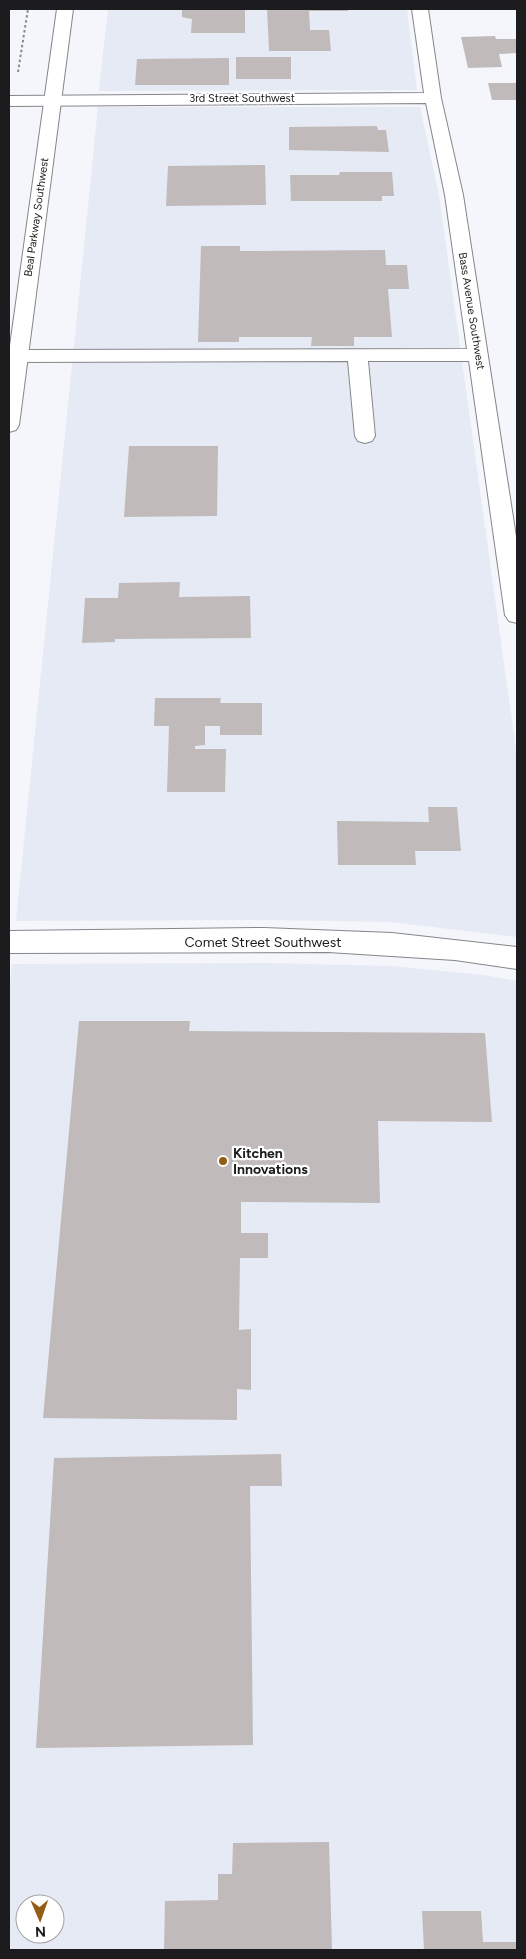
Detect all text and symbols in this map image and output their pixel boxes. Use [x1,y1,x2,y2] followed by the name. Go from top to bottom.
[189,92,295,105] street label: 3rd Street Southwest
[22,157,51,277] street label: Beal Parkway Southwest
[456,252,487,371] street label: Bass Avenue Southwest
[185,934,341,951] street label: Comet Street Southwest
[233,1145,308,1178] place label: Kitchen Innovations
[217,1155,229,1167] marker: Kitchen Innovations
[15,1894,65,1944] north arrow
[35,1923,46,1940] text: N

